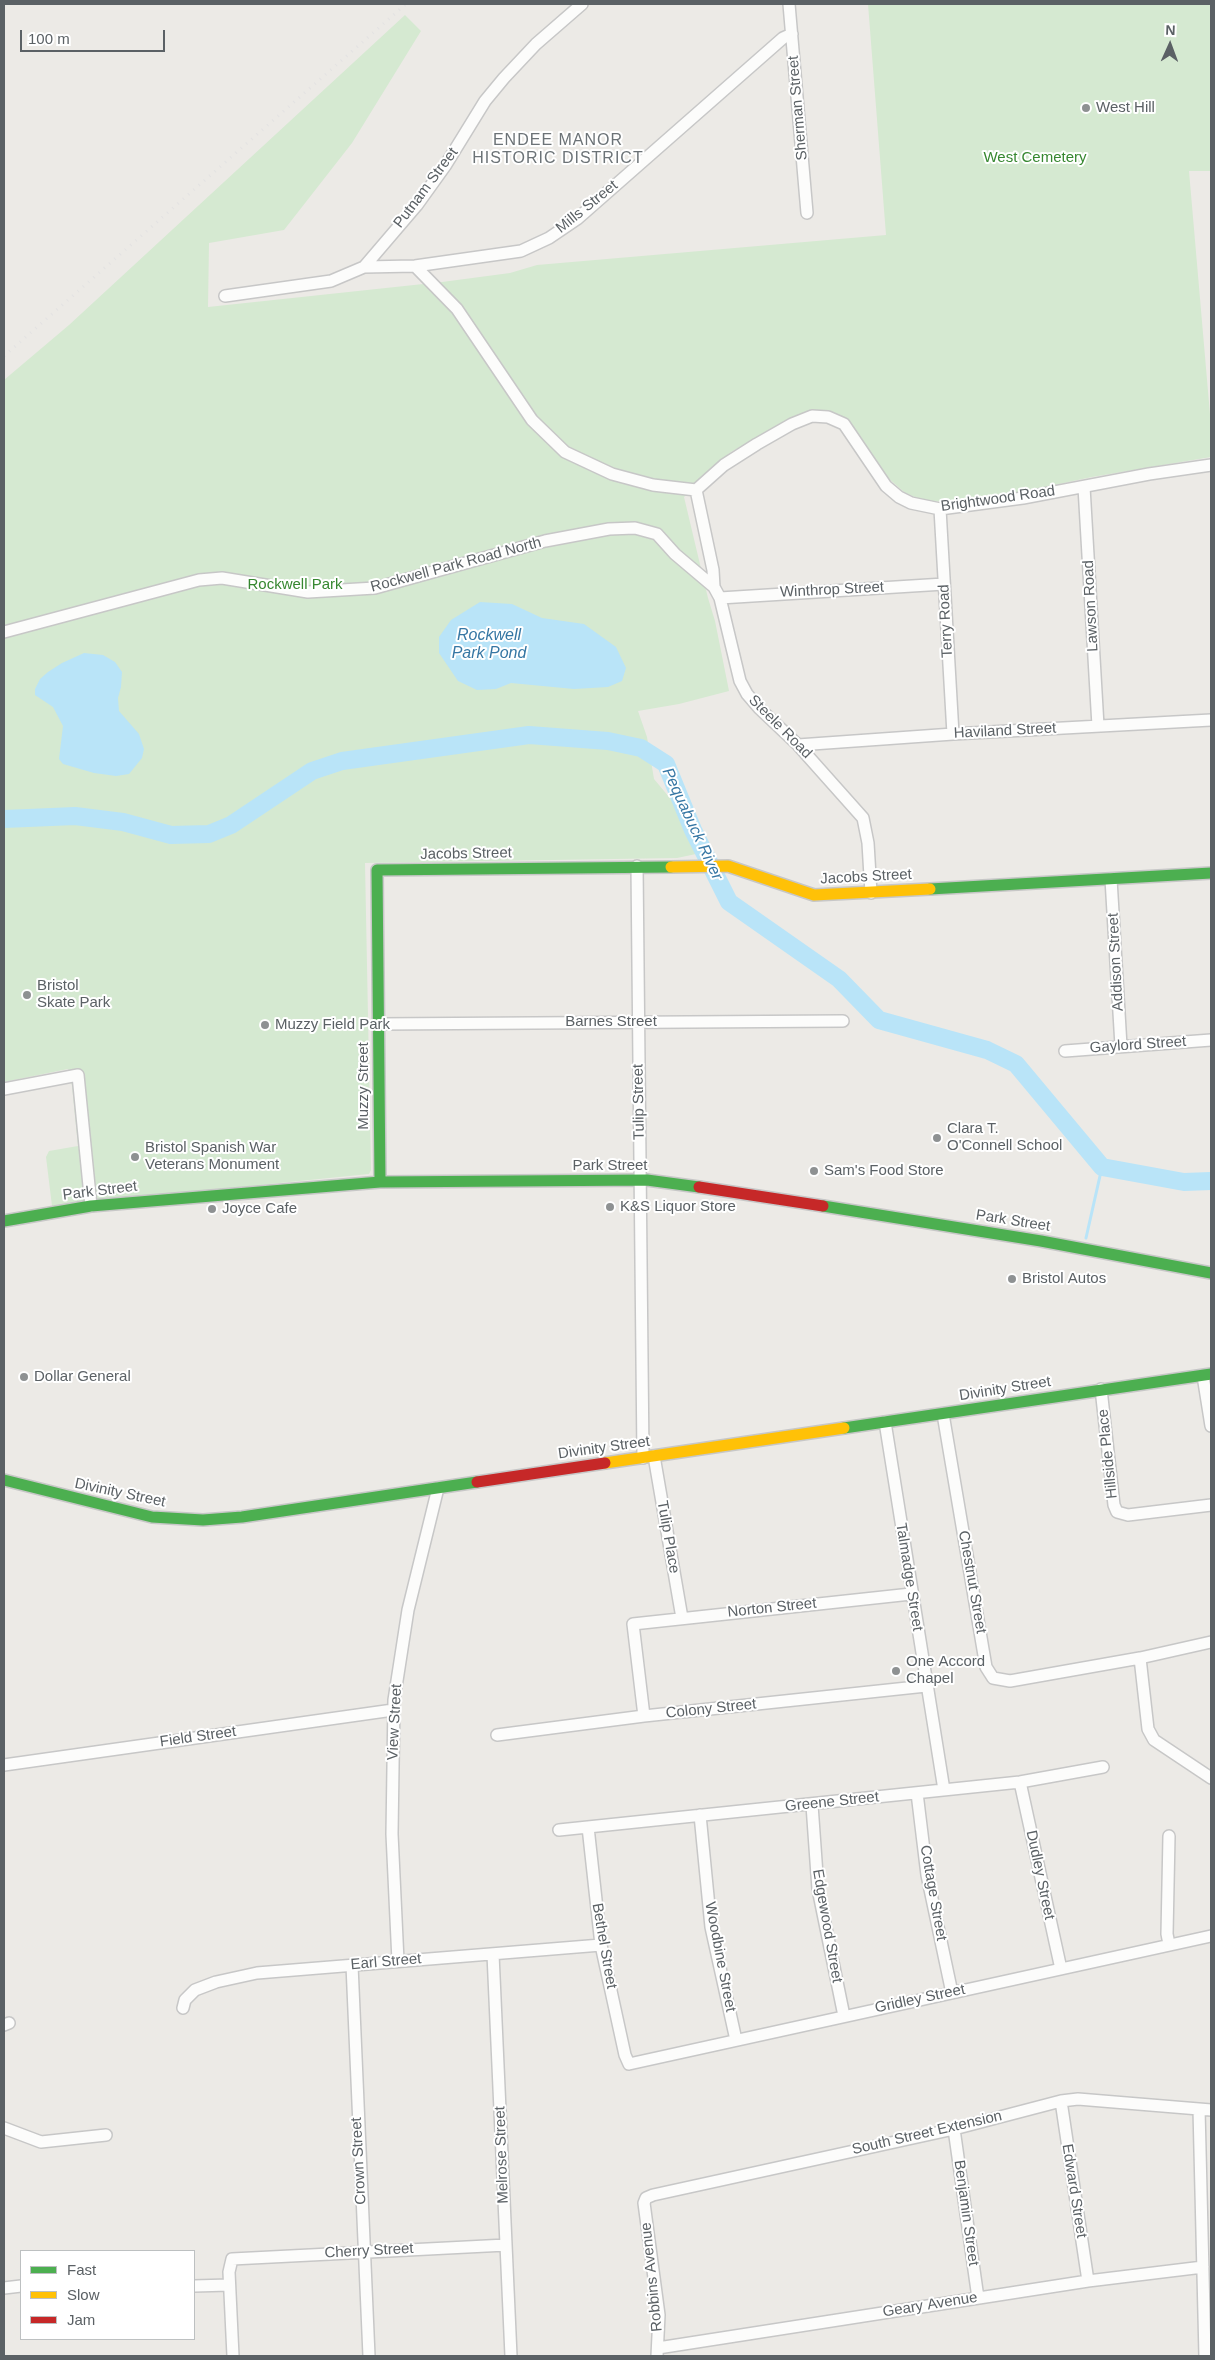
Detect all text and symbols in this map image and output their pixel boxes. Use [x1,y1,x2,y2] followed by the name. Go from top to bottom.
[22,20,168,52] scale bar
[1145,20,1195,70] north arrow
[1165,22,1176,38] text: N
[28,30,70,47] text: 100 m
[784,55,812,161] street label: Sherman Street
[1096,99,1155,117] place label: West Hill
[1080,102,1092,114] marker: West Hill
[470,131,646,169] district label: ENDEE MANOR HISTORIC DISTRICT
[390,144,462,232] street label: Putnam Street
[983,149,1087,167] park label: West Cemetery
[553,177,621,237] street label: Mills Street
[940,482,1056,516] street label: Brightwood Road
[369,534,543,596] street label: Rockwell Park Road North
[1080,560,1102,652] street label: Lawson Road
[247,576,343,594] park label: Rockwell Park
[779,578,885,602] street label: Winthrop Street
[935,584,957,658] street label: Terry Road
[452,626,526,664] water label: Rockwell Park Pond
[744,691,816,763] street label: Steele Road
[953,719,1057,743] street label: Haviland Street
[658,765,726,883] water label: Pequabuck River
[420,844,512,864] street label: Jacobs Street
[820,866,912,888] street label: Jacobs Street
[1104,912,1128,1012] street label: Addison Street
[37,977,110,1012] place label: Bristol Skate Park
[21,989,33,1001] marker: Bristol Skate Park
[565,1013,657,1031] street label: Barnes Street
[275,1016,390,1034] place label: Muzzy Field Park
[259,1019,271,1031] marker: Muzzy Field Park
[1089,1033,1187,1057] street label: Gaylord Street
[355,1042,373,1130] street label: Muzzy Street
[629,1064,649,1140] street label: Tulip Street
[947,1120,1062,1155] place label: Clara T. O'Connell School
[931,1132,943,1144] marker: Clara T. O'Connell School
[145,1139,279,1174] place label: Bristol Spanish War Veterans Monument
[129,1151,141,1163] marker: Bristol Spanish War Veterans Monument
[572,1157,648,1175] street label: Park Street
[824,1162,944,1180] place label: Sam's Food Store
[808,1165,820,1177] marker: Sam's Food Store
[62,1177,138,1205] street label: Park Street
[620,1198,736,1216] place label: K&S Liquor Store
[222,1200,297,1218] place label: Joyce Cafe
[604,1201,616,1213] marker: K&S Liquor Store
[206,1203,218,1215] marker: Joyce Cafe
[975,1206,1051,1236] street label: Park Street
[1022,1270,1106,1288] place label: Bristol Autos
[1006,1273,1018,1285] marker: Bristol Autos
[34,1368,131,1386] place label: Dollar General
[18,1371,30,1383] marker: Dollar General
[958,1373,1052,1405] street label: Divinity Street
[1094,1408,1122,1500] street label: Hillside Place
[557,1433,651,1463] street label: Divinity Street
[73,1475,167,1511] street label: Divinity Street
[653,1499,683,1575] street label: Tulip Place
[892,1522,926,1632] street label: Talmadge Street
[954,1529,990,1635] street label: Chestnut Street
[727,1594,817,1622] street label: Norton Street
[906,1653,985,1688] place label: One Accord Chapel
[890,1665,902,1677] marker: One Accord Chapel
[384,1683,406,1761] street label: View Street
[665,1695,757,1723] street label: Colony Street
[159,1723,237,1751] street label: Field Street
[784,1788,880,1816] street label: Greene Street
[1022,1829,1058,1921] street label: Dudley Street
[916,1844,950,1942] street label: Cottage Street
[808,1868,846,1984] street label: Edgewood Street
[701,1901,739,2013] street label: Woodbine Street
[588,1902,620,1990] street label: Bethel Street
[350,1950,422,1974] street label: Earl Street
[873,1981,967,2017] street label: Gridley Street
[491,2106,513,2204] street label: Melrose Street
[850,2107,1004,2159] street label: South Street Extension
[348,2117,370,2205] street label: Crown Street
[1058,2143,1090,2239] street label: Edward Street
[950,2159,982,2267] street label: Benjamin Street
[637,2221,667,2333] street label: Robbins Avenue
[324,2240,414,2262] street label: Cherry Street
[20,2250,195,2340] legend
[67,2261,96,2278] text: Fast
[67,2286,100,2303] text: Slow
[881,2289,979,2321] street label: Geary Avenue
[67,2311,95,2328] text: Jam

